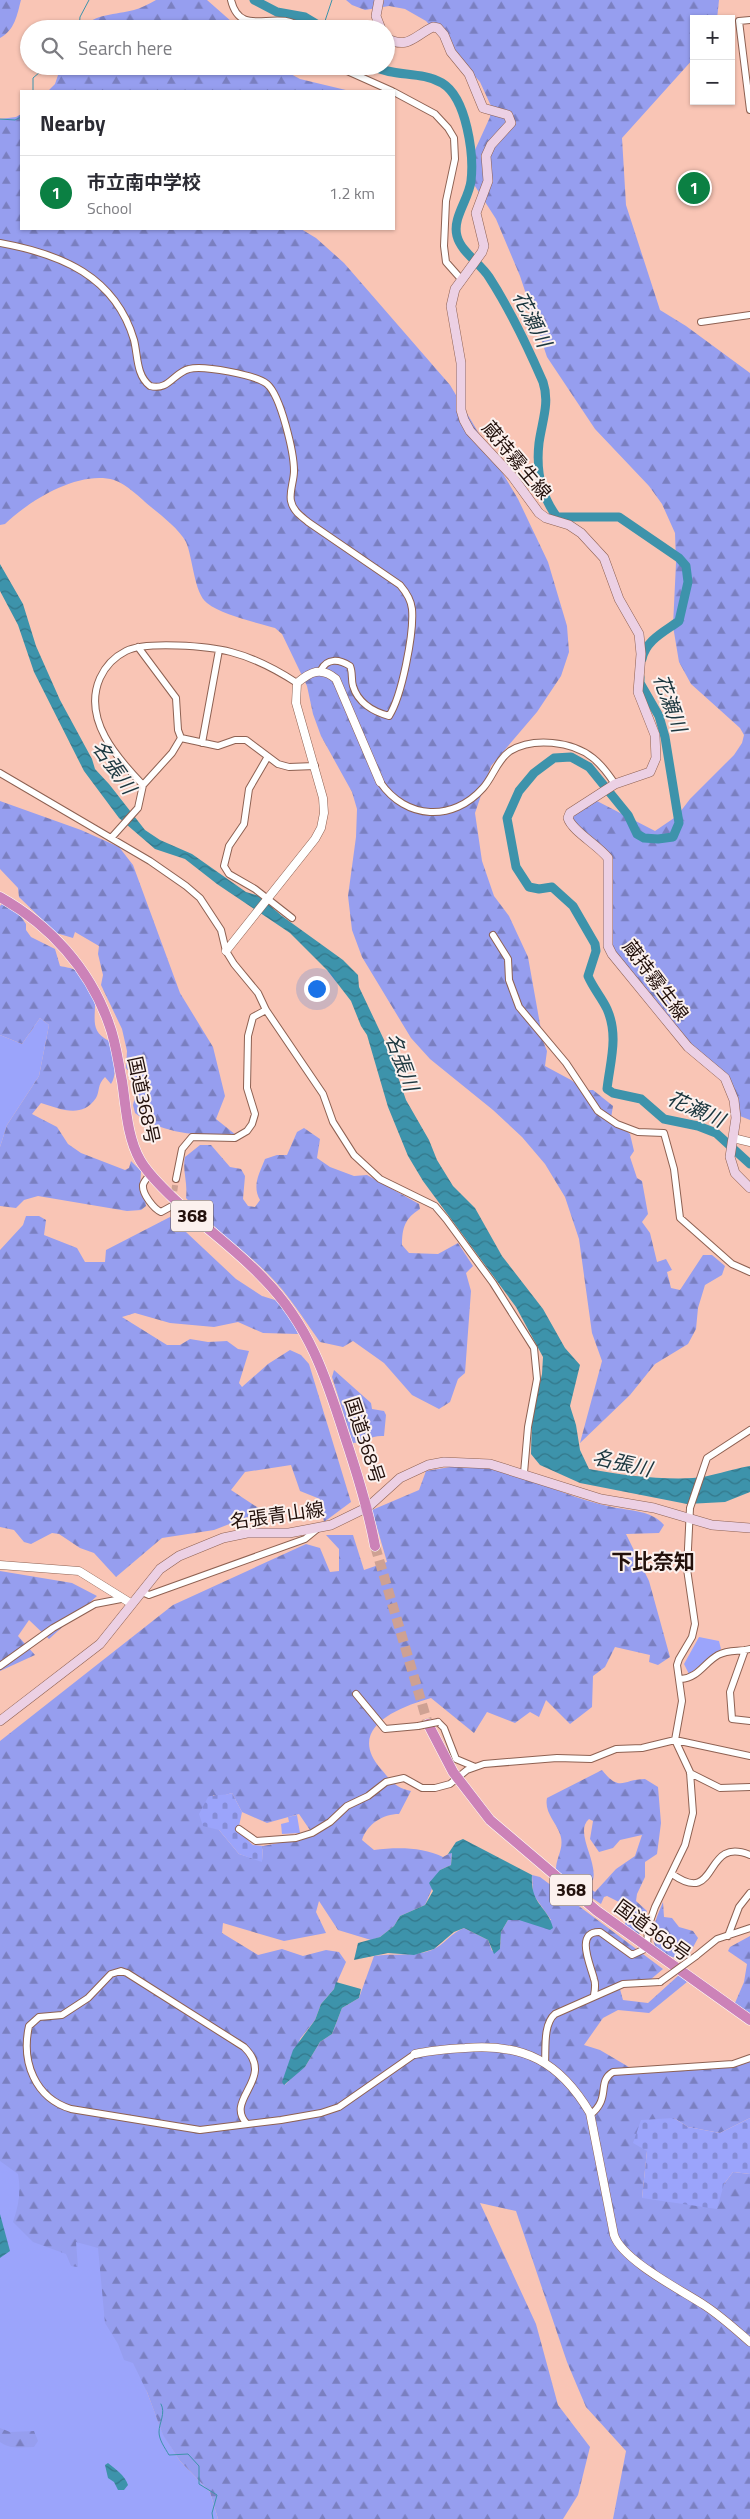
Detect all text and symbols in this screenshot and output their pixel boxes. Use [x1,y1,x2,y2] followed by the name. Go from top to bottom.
[690,15,735,105] map controls
[690,15,735,60] button: +
[20,20,395,75] search box
[78,33,172,62] text: Search here
[38,34,66,62] icon: search
[690,60,735,105] button: −
[40,107,105,139] text: Nearby
[87,167,201,196] text: 市立南中学校
[678,169,710,207] pin: 1
[52,181,60,205] text: 1
[329,181,375,205] text: 1.2 km
[87,196,132,220] text: School
[505,285,561,354] water label: 花瀬川
[476,414,559,505] street label: 蔵持霧生線
[646,669,696,738] water label: 花瀬川
[85,733,145,802] water label: 名張川
[616,933,697,1026] street label: 蔵持霧生線
[304,976,330,1002] your location
[378,1028,428,1097] water label: 名張川
[121,1053,168,1146] street label: 国道368号
[662,1082,732,1136] water label: 花瀬川
[171,1200,213,1232] road number: 368
[338,1393,393,1487] street label: 国道368号
[589,1441,657,1485] water label: 名張川
[228,1494,326,1535] street label: 名張青山線
[611,1545,695,1577] district label: 下比奈知
[550,1874,592,1906] road number: 368
[609,1892,698,1967] street label: 国道368号

